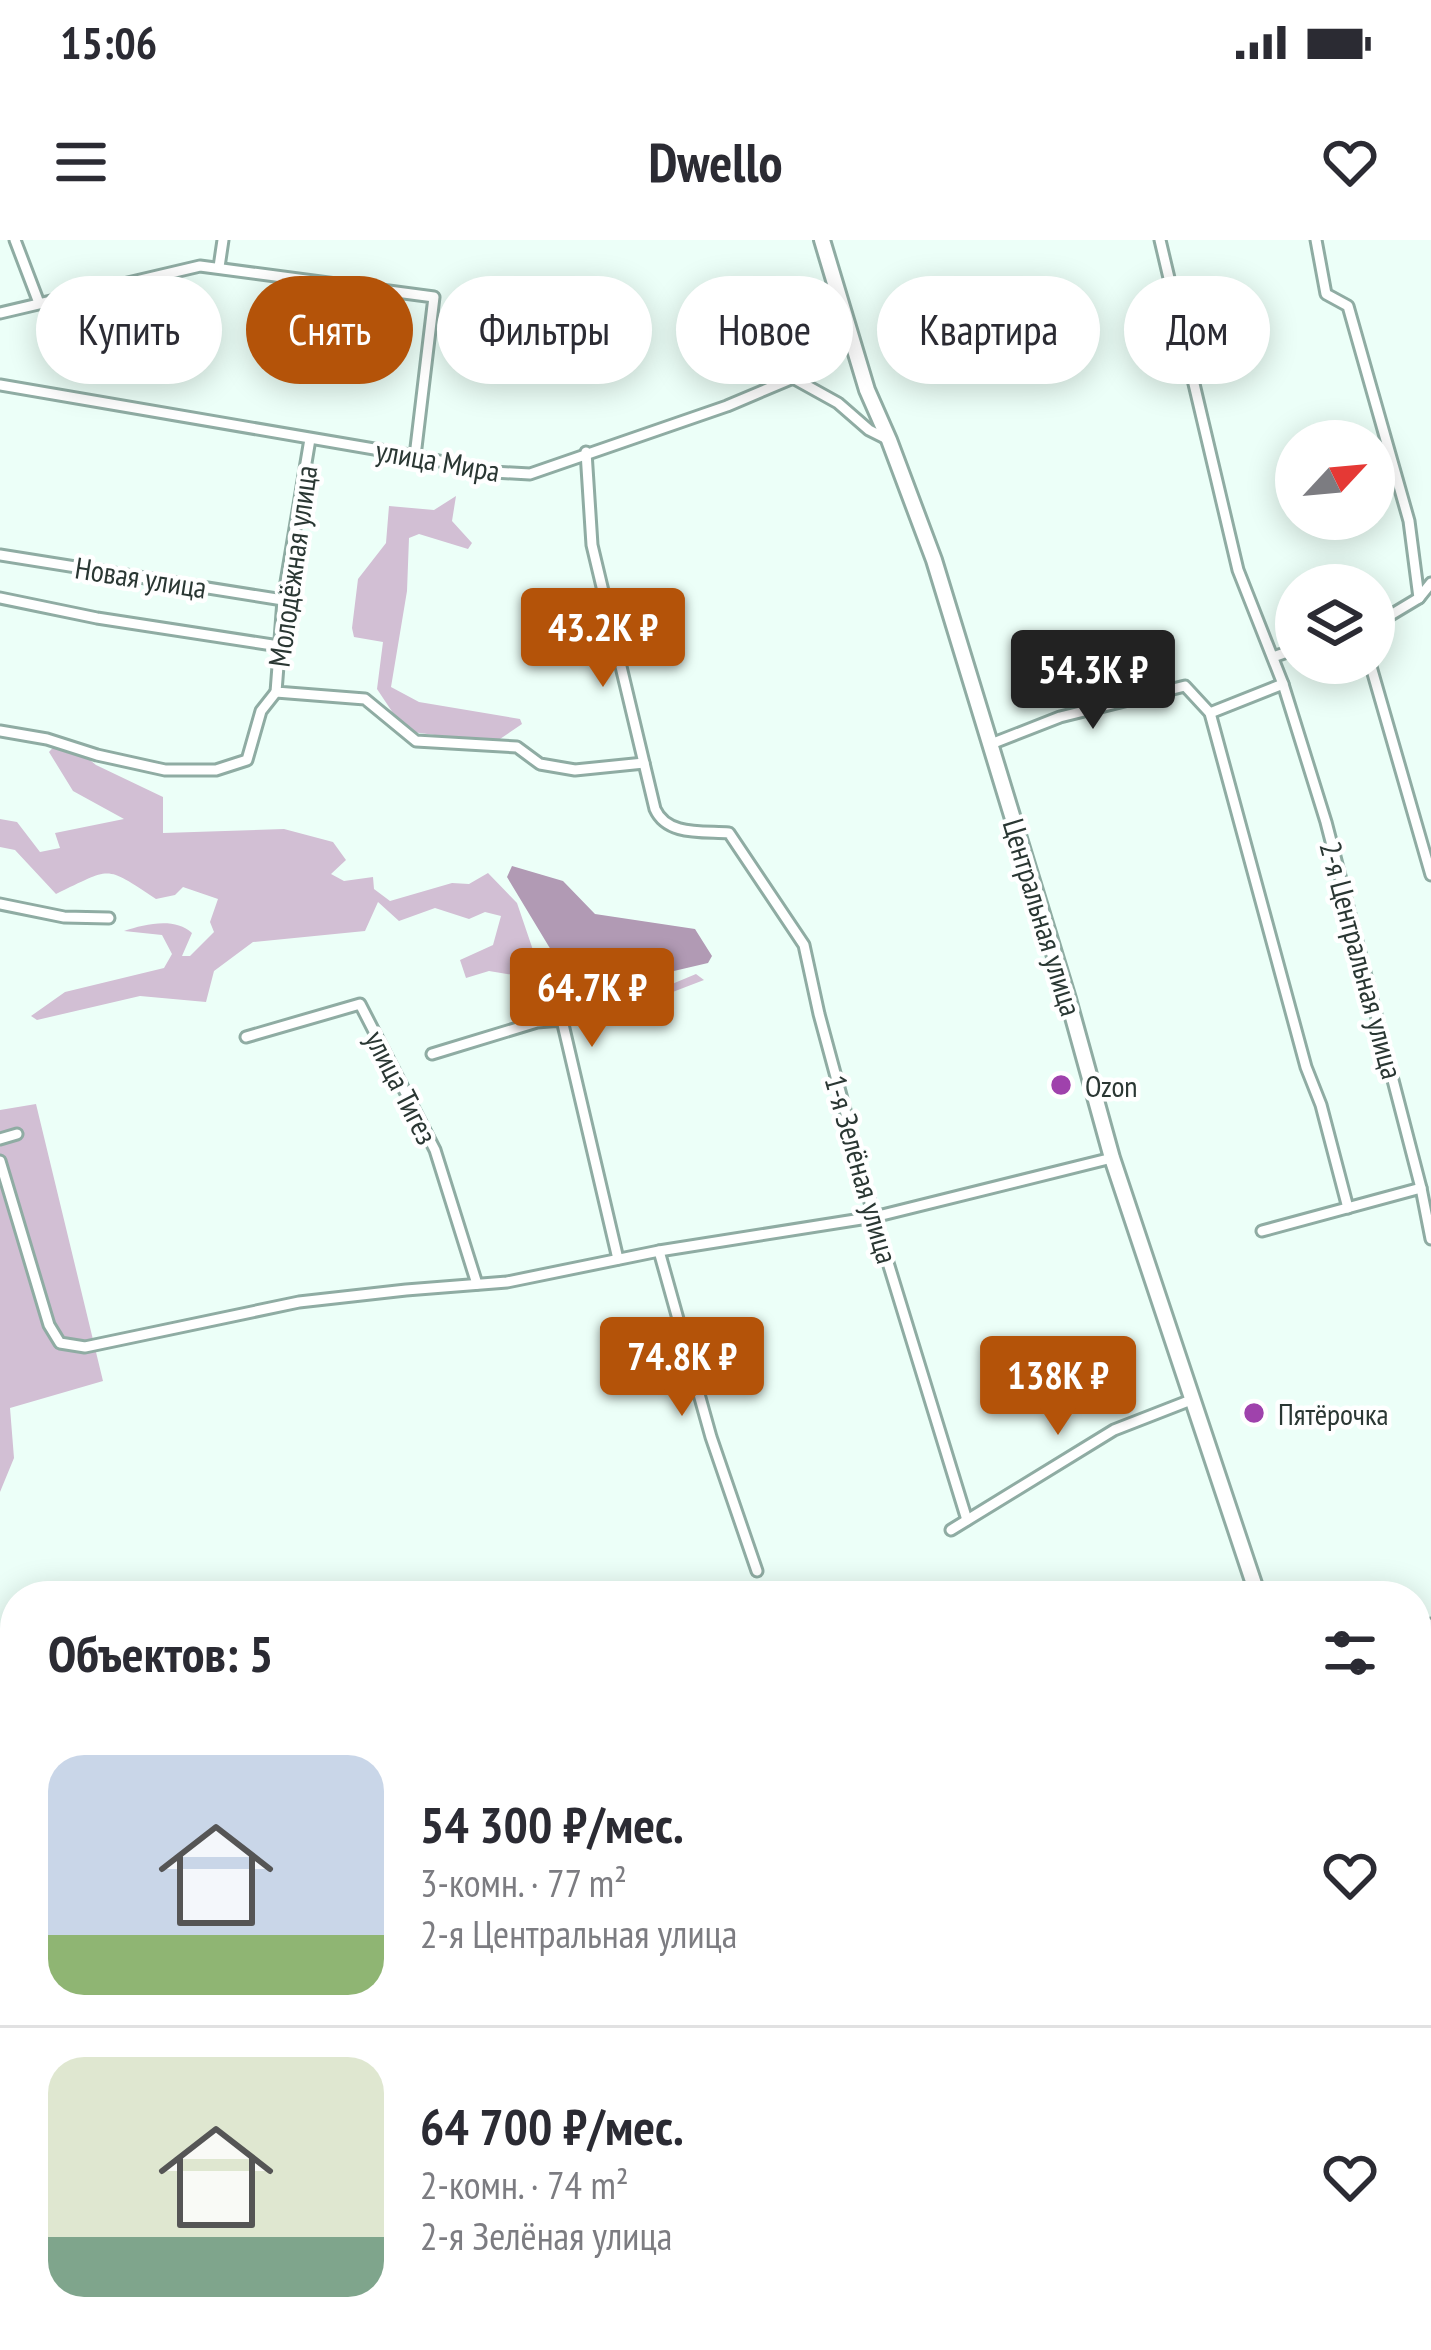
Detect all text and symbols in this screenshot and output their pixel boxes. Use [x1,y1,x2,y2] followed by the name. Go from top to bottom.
[60,13,157,71] text: 15:06
[648,127,783,197] text: Dwello
[48,129,114,195] icon: menu
[1317,129,1383,195] icon: heart
[36,276,222,384] chip: Купить
[246,276,413,384] chip: Снять
[437,276,652,384] chip: Фильтры
[676,276,853,384] chip: Новое
[877,276,1100,384] chip: Квартира
[1124,276,1270,384] chip: Дом
[1275,420,1395,540] north arrow
[1275,420,1395,684] map controls
[373,430,503,490] street label: улица Мира
[259,463,325,669] street label: Молодёжная улица
[73,547,209,607] street label: Новая улица
[1275,564,1395,684] button: layers
[492,588,714,690] pin: 43.2K ₽
[548,601,658,652] text: 43.2K ₽
[982,630,1204,732] pin: 54.3K ₽
[1038,643,1148,694] text: 54.3K ₽
[995,814,1091,1020] street label: Центральная улица
[1312,837,1412,1083] street label: 2-я Центральная улица
[481,948,703,1050] pin: 64.7K ₽
[537,961,647,1012] text: 64.7K ₽
[357,1024,447,1150] street label: улица Тигез
[1085,1066,1138,1105] place label: Ozon
[817,1070,907,1268] street label: 1-я Зелёная улица
[1048,1072,1074,1098] marker: Ozon
[571,1317,793,1419] pin: 74.8K ₽
[627,1330,737,1381] text: 74.8K ₽
[960,1336,1156,1438] pin: 138K ₽
[1007,1349,1109,1400] text: 138K ₽
[1278,1394,1389,1433] place label: Пятёрочка
[1241,1400,1267,1426] marker: Пятёрочка
[48,1620,273,1686] text: Объектов: 5
[1317,1620,1383,1686] icon: filters
[420,1791,684,1857] text: 54 300 ₽/мес.
[144,1803,288,1947] icon: home
[1317,1842,1383,1908] icon: heart
[420,1857,627,1908] text: 3-комн. · 77 m²
[420,1908,737,1959] text: 2-я Центральная улица
[420,2093,684,2159] text: 64 700 ₽/мес.
[144,2105,288,2249] icon: home
[1317,2144,1383,2210] icon: heart
[420,2159,629,2210] text: 2-комн. · 74 m²
[420,2210,672,2261] text: 2-я Зелёная улица

